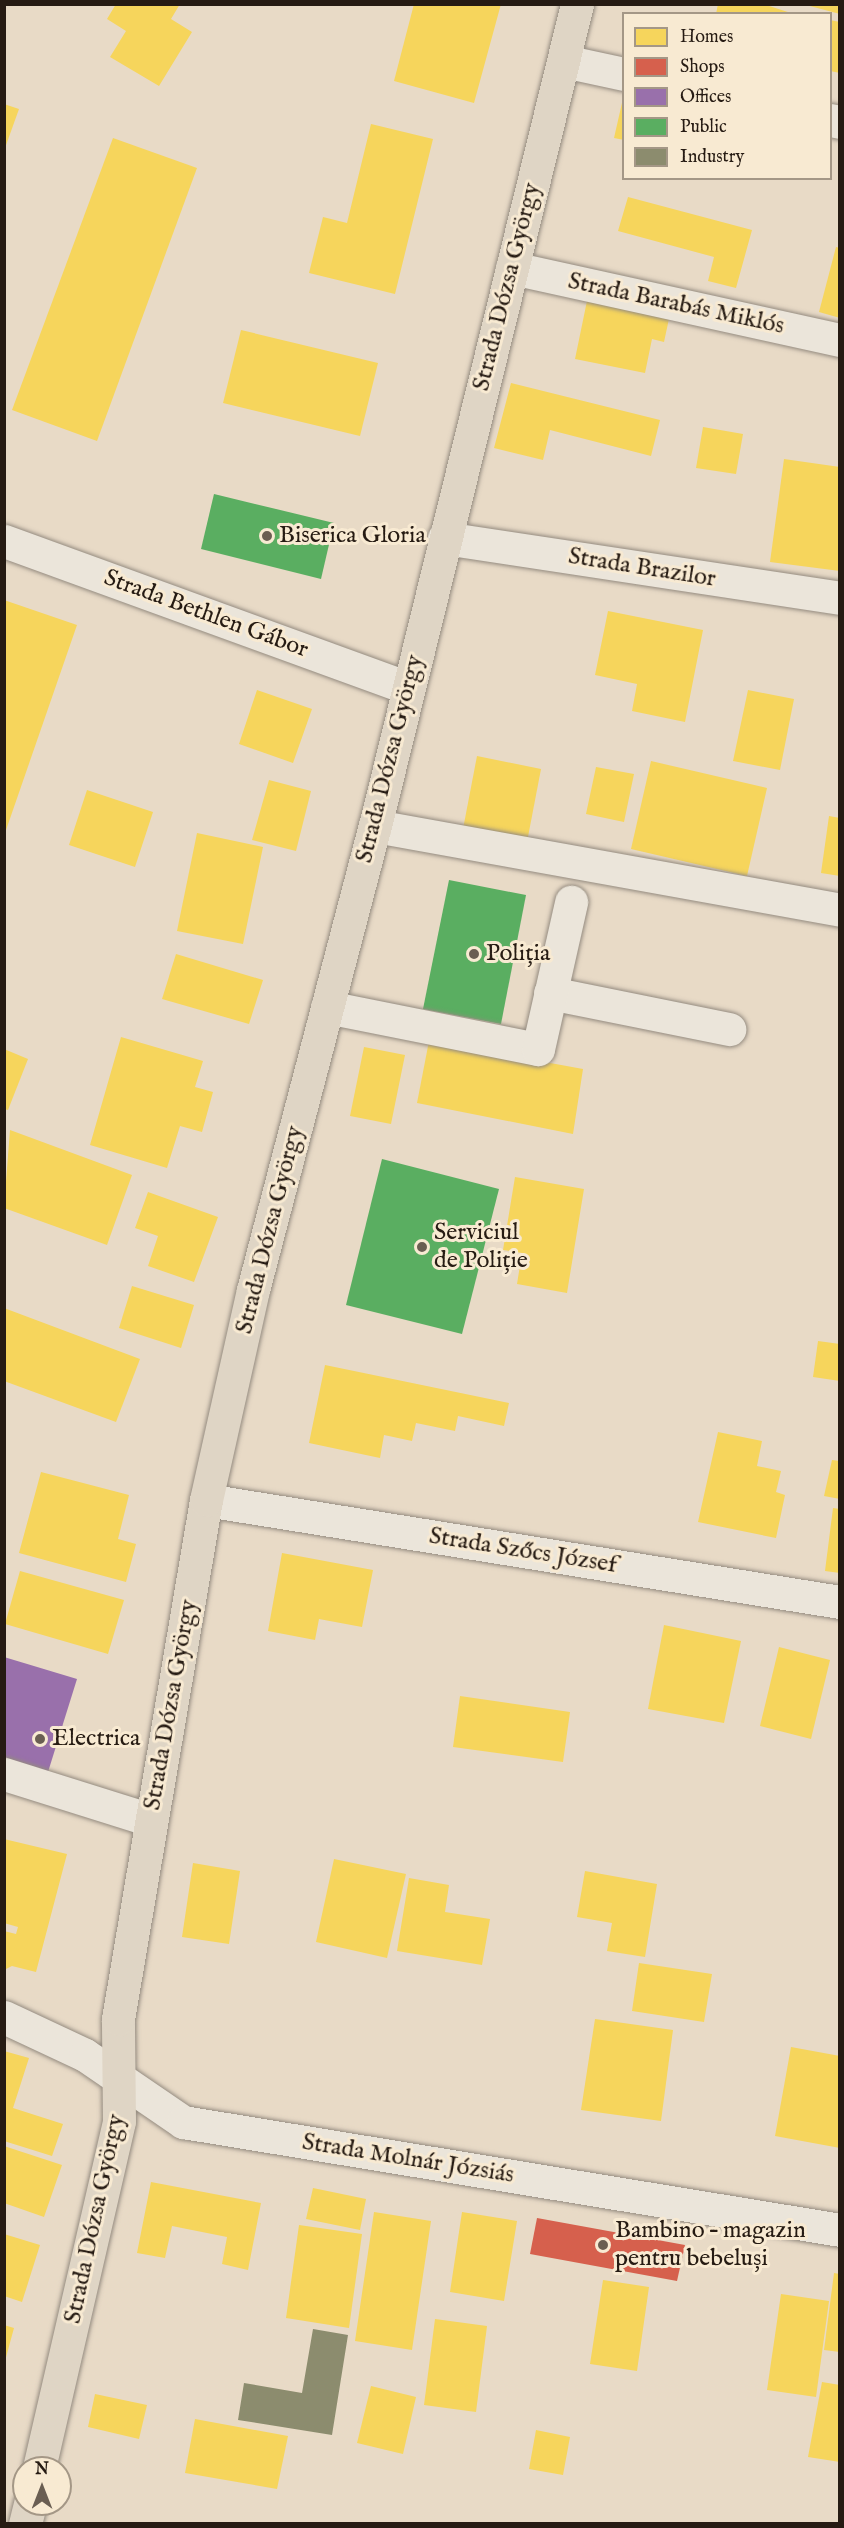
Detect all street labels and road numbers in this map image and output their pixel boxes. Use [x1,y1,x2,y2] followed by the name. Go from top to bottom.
[467,180,547,394] street label: Strada Dózsa György
[565,267,787,341] street label: Strada Barabás Miklós
[566,542,718,594] street label: Strada Brazilor
[100,564,312,664] street label: Strada Bethlen Gábor
[350,652,430,866] street label: Strada Dózsa György
[230,1123,310,1337] street label: Strada Dózsa György
[427,1522,619,1580] street label: Strada Szőcs József
[138,1598,204,1812] street label: Strada Dózsa György
[59,2112,131,2326] street label: Strada Dózsa György
[300,2128,516,2190] street label: Strada Molnár Józsiás

